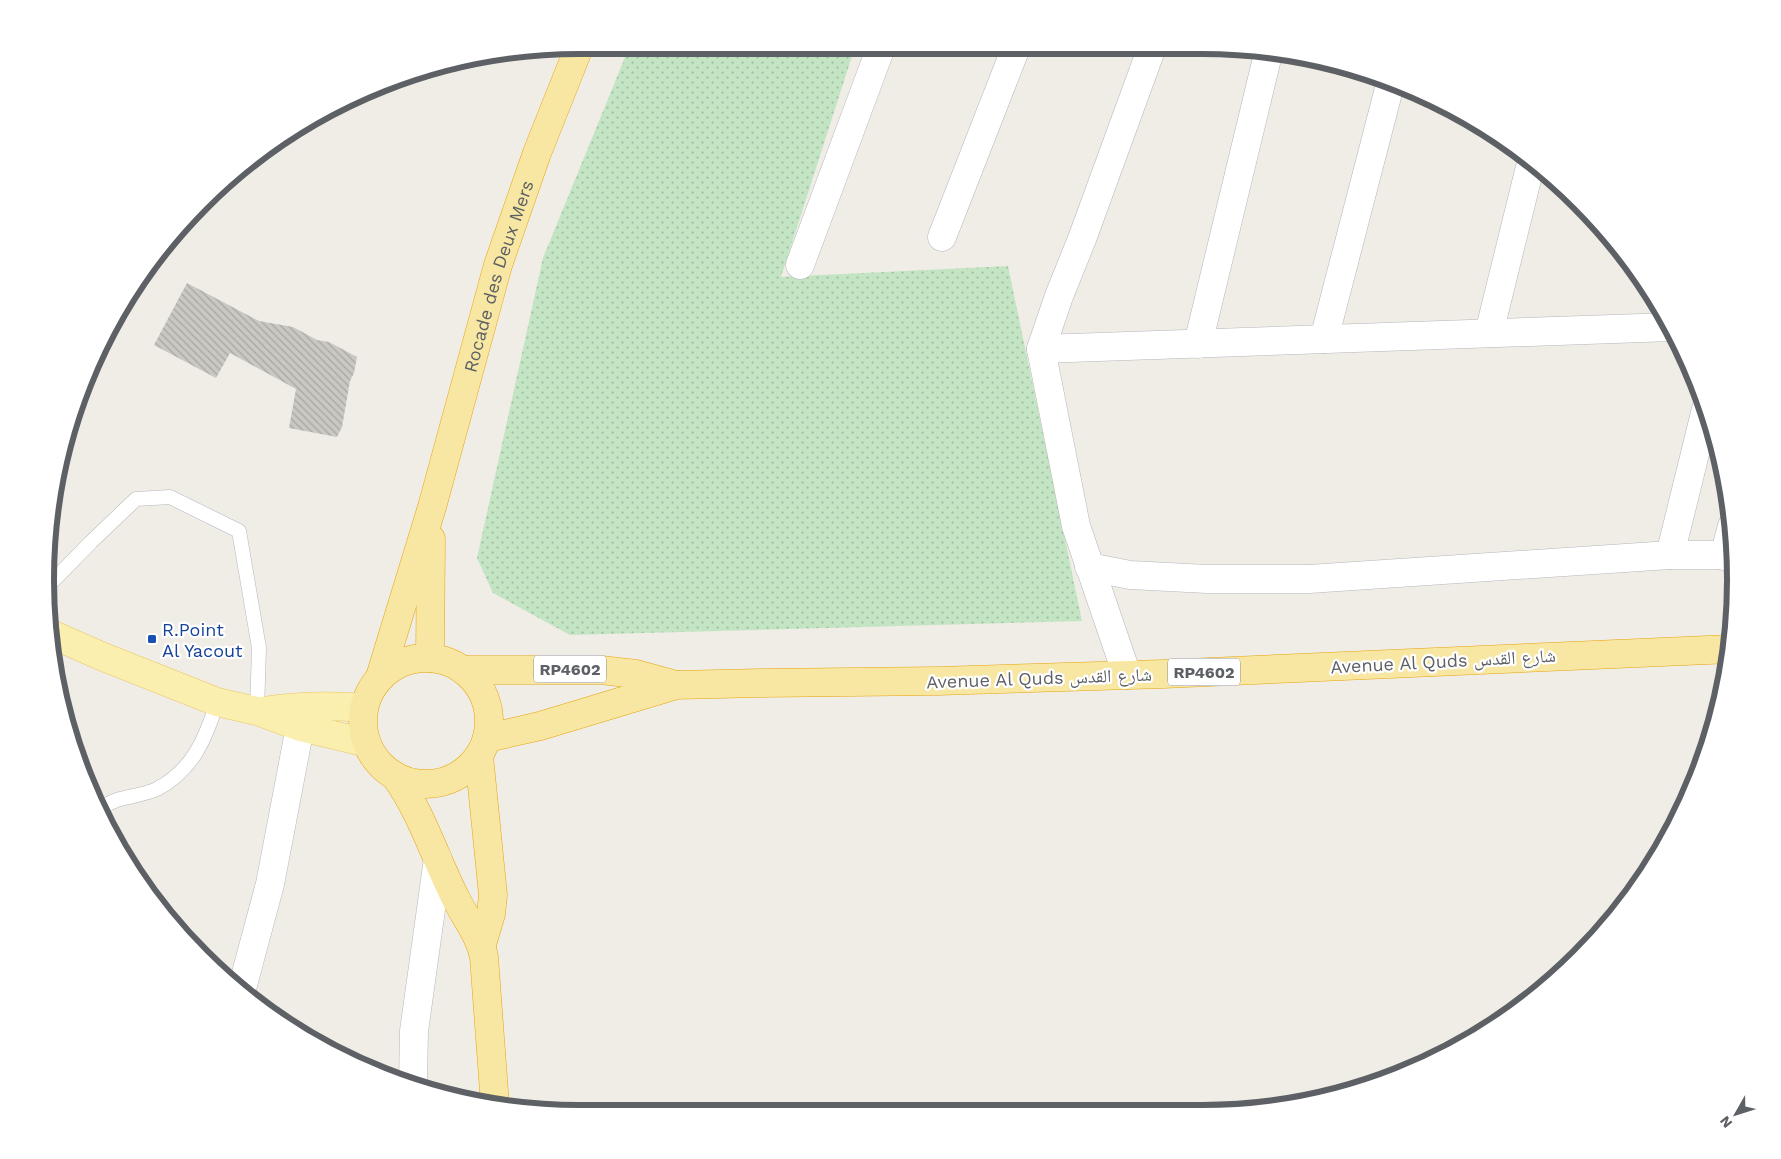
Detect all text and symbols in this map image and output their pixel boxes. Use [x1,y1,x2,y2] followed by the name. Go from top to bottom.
[459,177,537,374] street label: Rocade des Deux Mers
[162,619,243,661] place label: R.Point Al Yacout
[146,633,158,645] marker: R.Point Al Yacout
[1330,645,1556,678] street label: Avenue Al Quds شارع القدس
[534,656,606,682] road number: RP4602
[1168,659,1240,686] road number: RP4602
[926,664,1152,693] street label: Avenue Al Quds شارع القدس
[1711,1089,1761,1139] north arrow
[1716,1113,1735,1131] text: N

